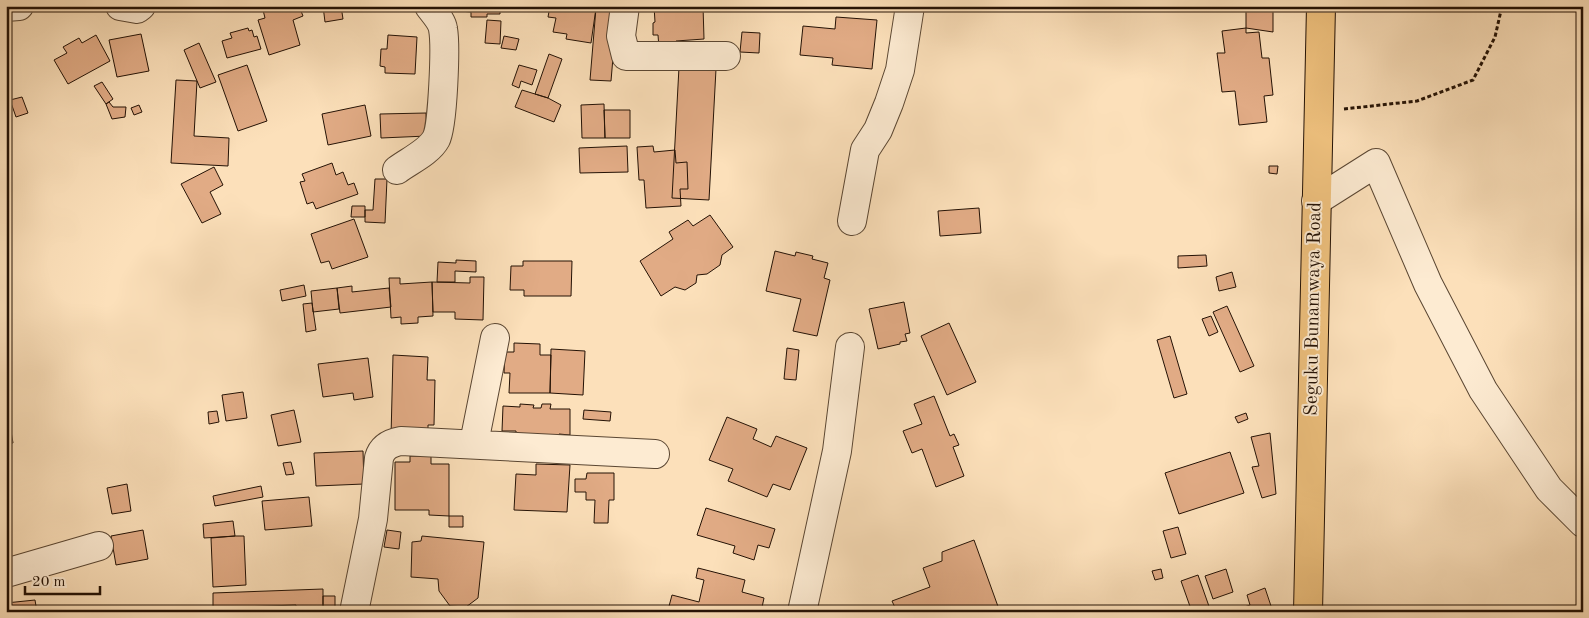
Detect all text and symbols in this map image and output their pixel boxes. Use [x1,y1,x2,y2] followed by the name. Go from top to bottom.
[1303,202,1325,416] street label: Seguku Bunamwaya Road
[25,563,100,595] scale bar
[32,575,66,590] text: 20 m

